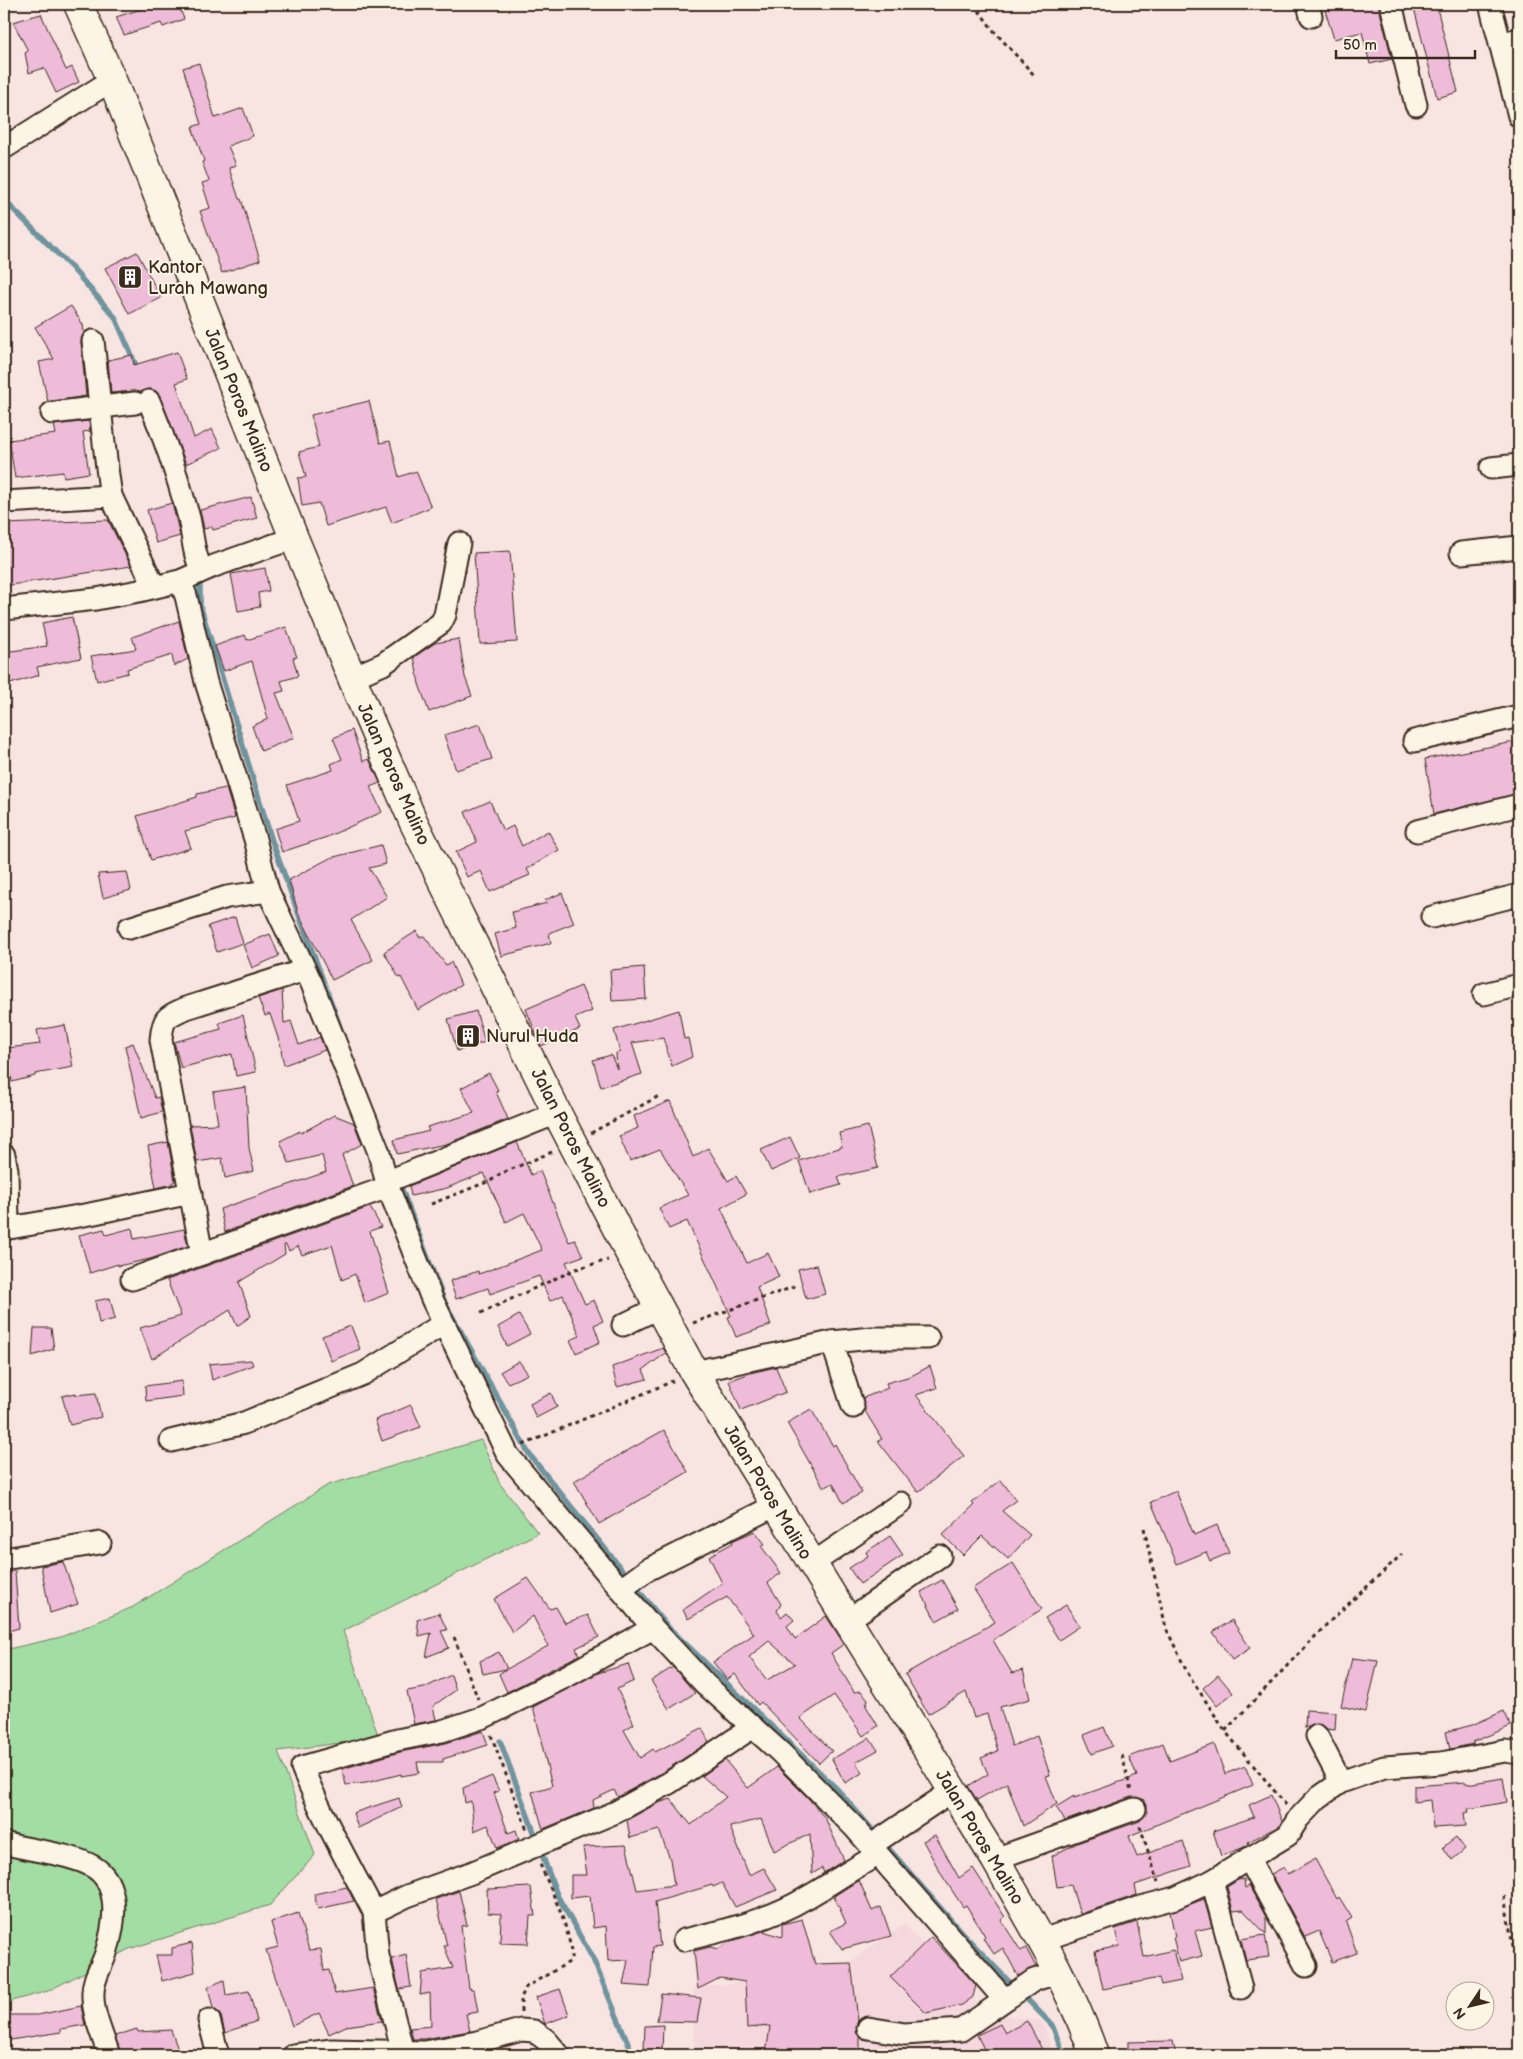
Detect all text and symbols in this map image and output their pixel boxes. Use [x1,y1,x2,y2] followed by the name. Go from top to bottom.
[1336,28,1474,60] scale bar
[1343,36,1377,55] text: 50 m
[148,257,268,299] place label: Kantor Lurah Mawang
[117,264,143,290] building icon: Kantor Lurah Mawang
[200,325,277,475] street label: Jalan Poros Malino
[353,700,434,849] street label: Jalan Poros Malino
[455,1023,481,1049] building icon: Nurul Huda
[486,1026,579,1047] place label: Nurul Huda
[526,1065,615,1211] street label: Jalan Poros Malino
[719,1421,816,1563] street label: Jalan Poros Malino
[931,1766,1028,1908] street label: Jalan Poros Malino
[1446,1982,1496,2032] north arrow
[1450,2004,1470,2022] text: N

